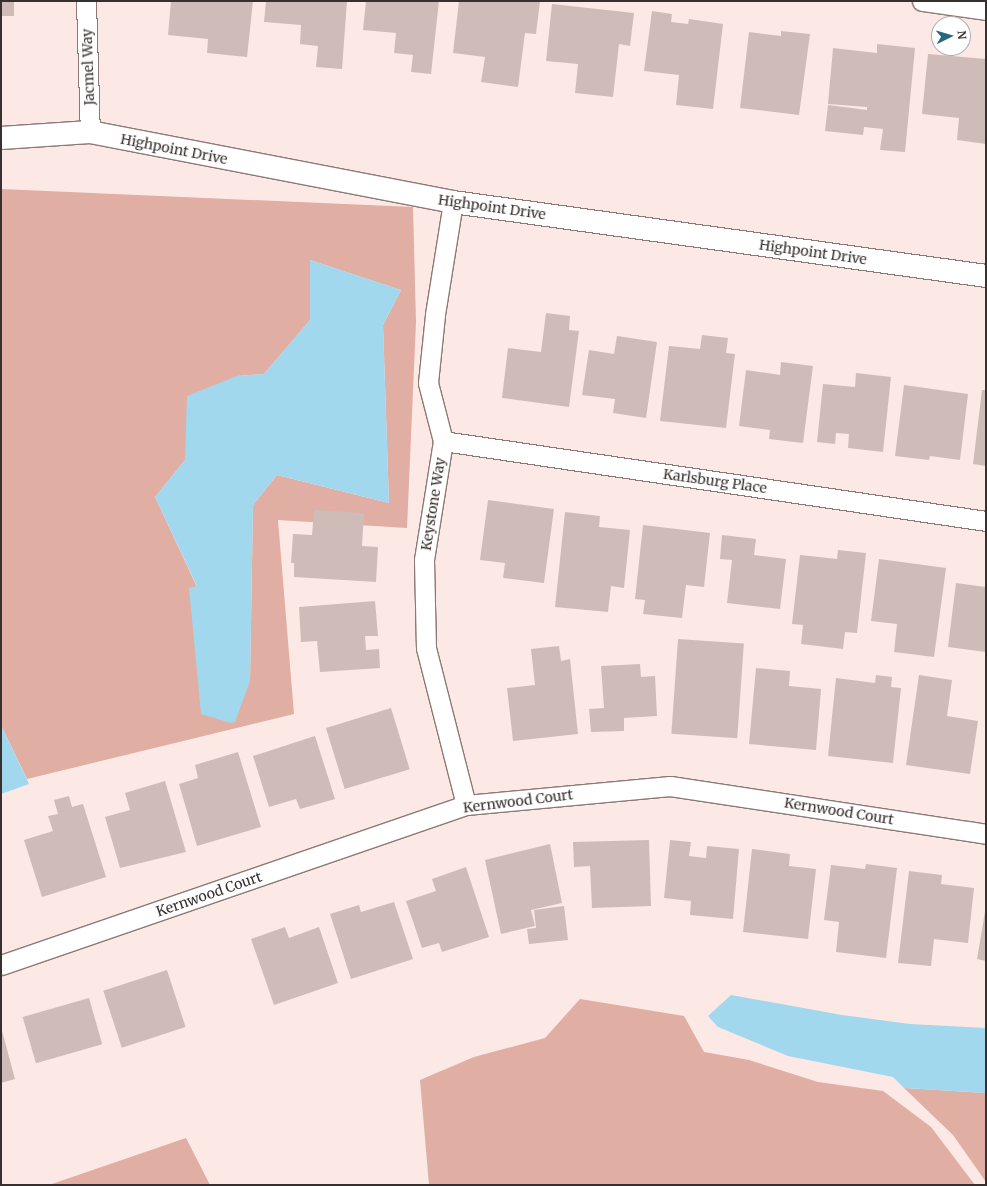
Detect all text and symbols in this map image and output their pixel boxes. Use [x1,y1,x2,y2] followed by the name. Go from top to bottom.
[931,16,971,56] north arrow
[78,28,98,106] street label: Jacmel Way
[955,30,969,40] text: N
[119,130,229,168] street label: Highpoint Drive
[437,191,547,223] street label: Highpoint Drive
[758,236,868,268] street label: Highpoint Drive
[417,456,449,552] street label: Keystone Way
[662,465,768,497] street label: Karlsburg Place
[462,786,574,816] street label: Kernwood Court
[783,794,895,828] street label: Kernwood Court
[154,868,264,920] street label: Kernwood Court

